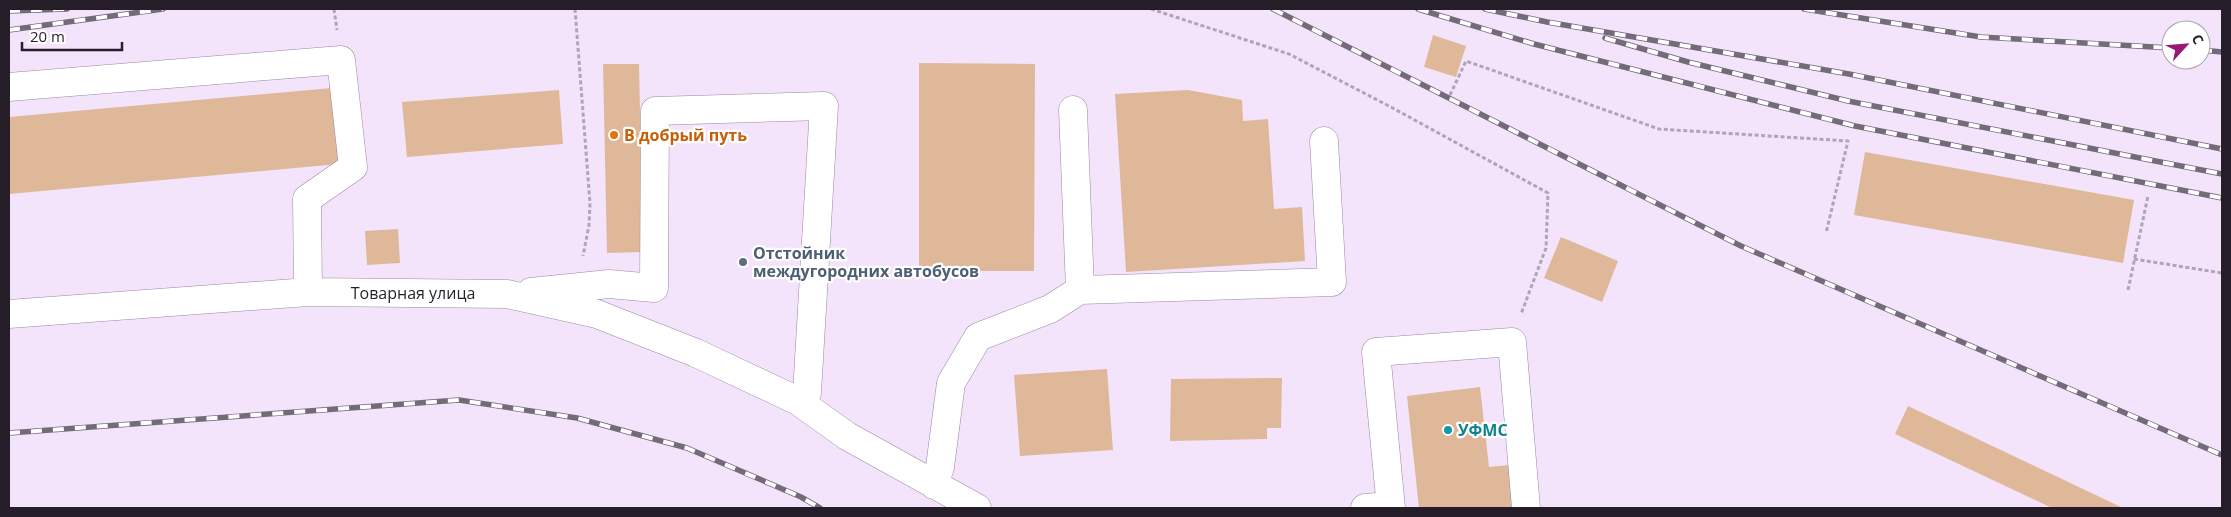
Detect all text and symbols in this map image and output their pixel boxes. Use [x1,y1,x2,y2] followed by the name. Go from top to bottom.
[22,20,122,52] scale bar
[2161,20,2211,70] north arrow
[30,26,65,46] text: 20 m
[2188,31,2209,47] text: С
[624,124,747,146] place label: В добрый путь
[608,129,620,141] marker: В добрый путь
[753,242,979,282] place label: Отстойник междугородних автобусов
[737,256,749,268] marker: Отстойник междугородних автобусов
[351,282,475,304] street label: Товарная улица
[1458,419,1508,441] place label: УФМС
[1442,424,1454,436] marker: УФМС

